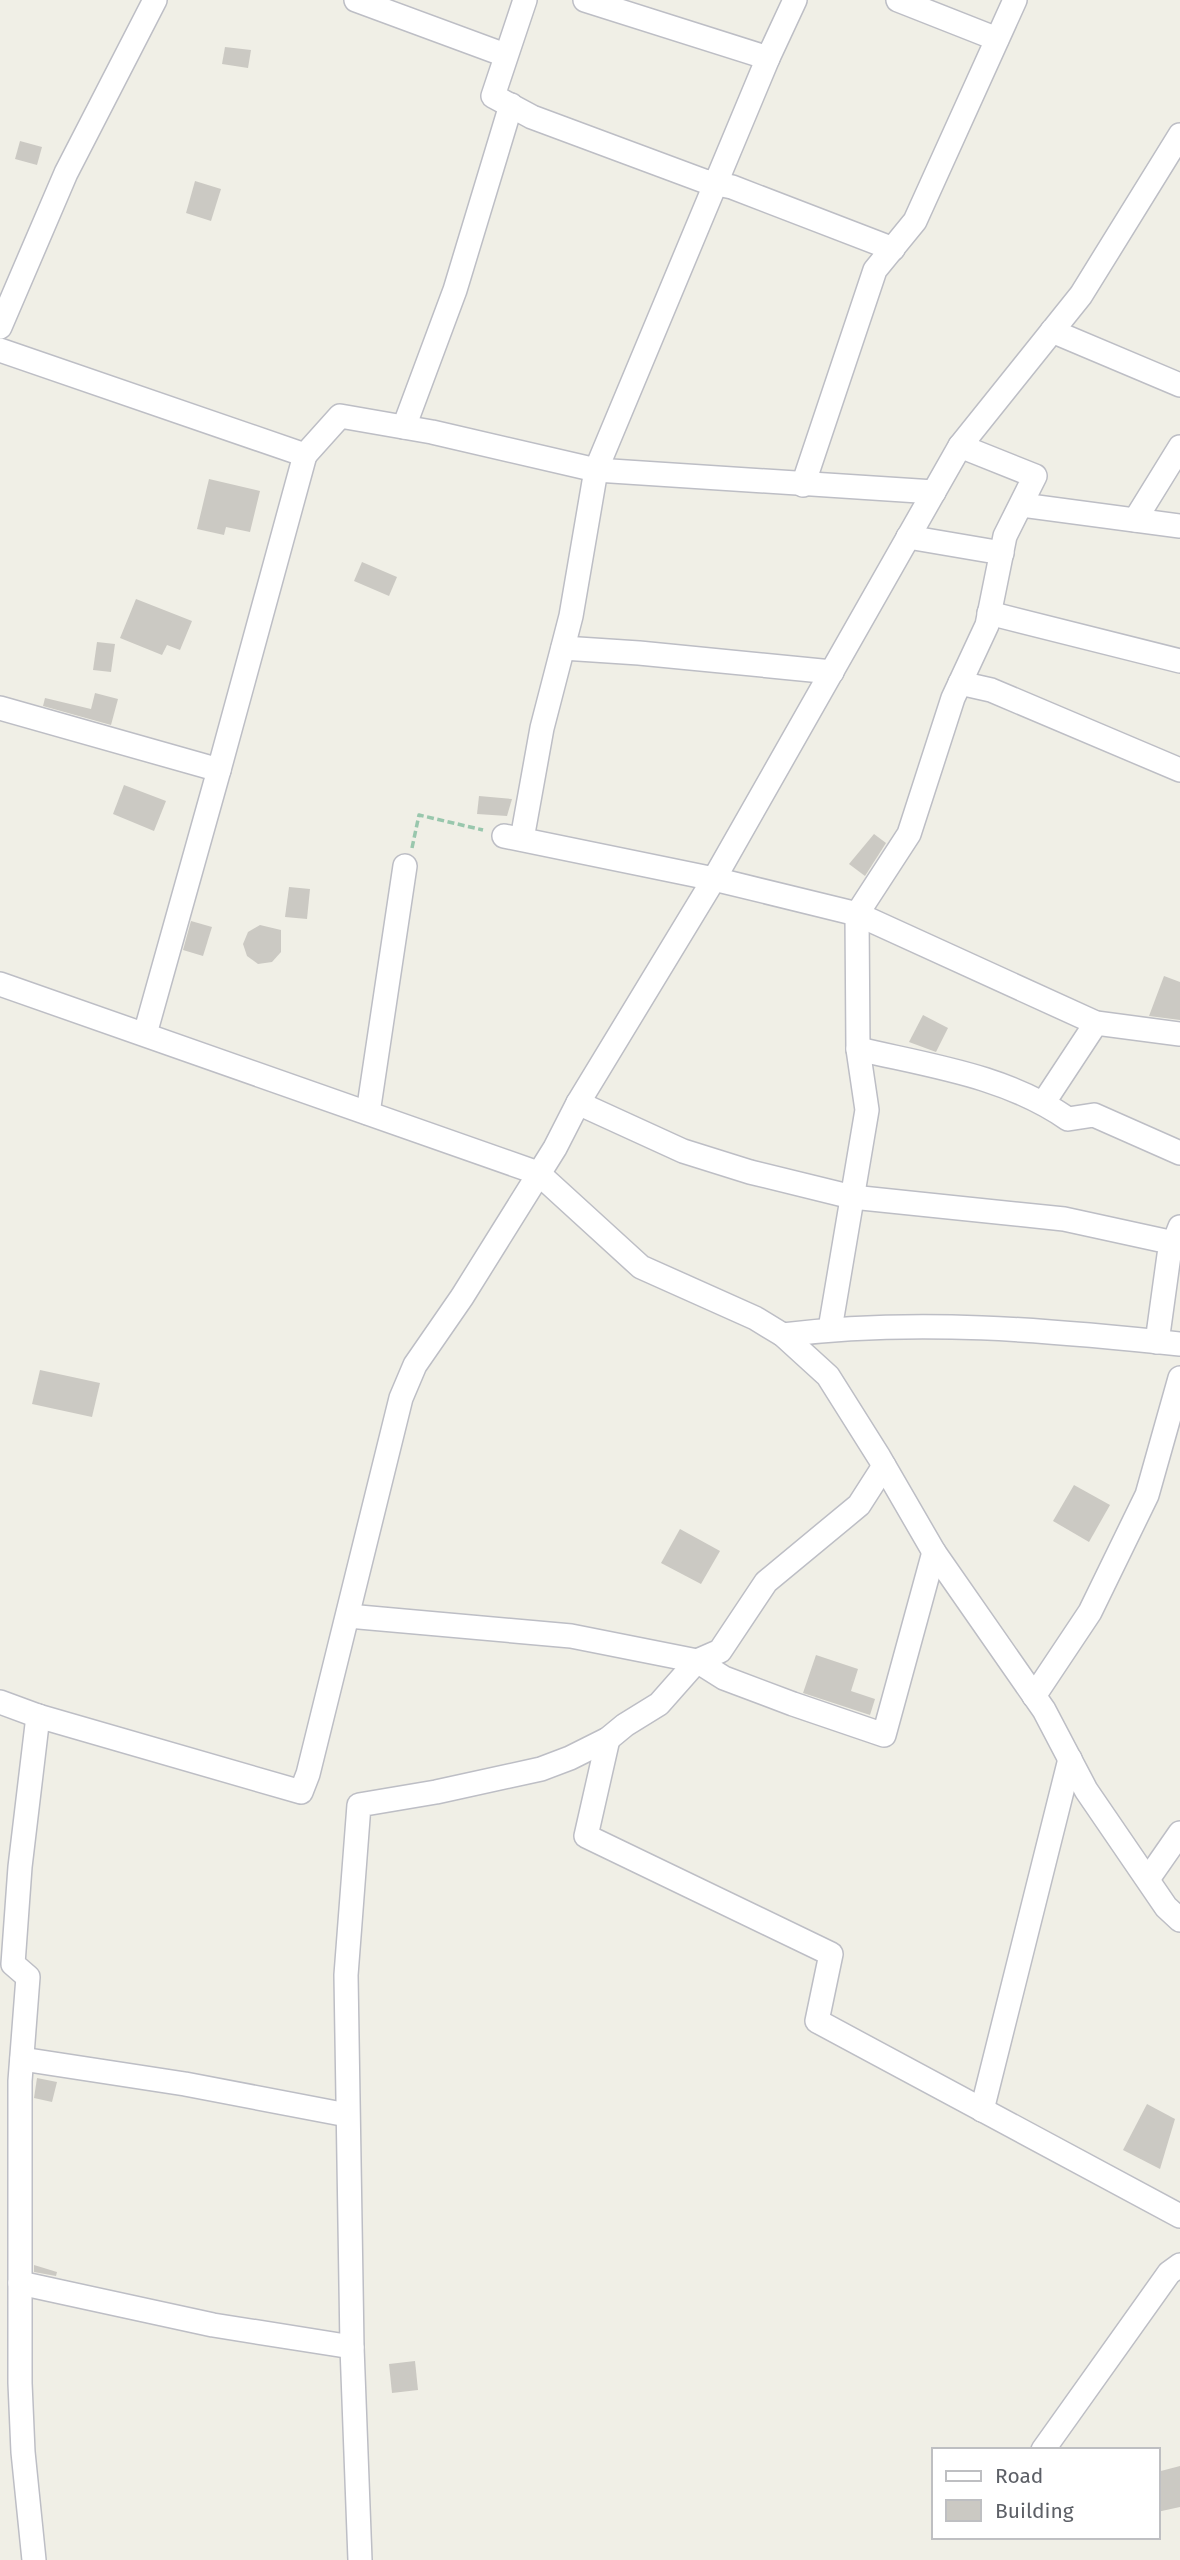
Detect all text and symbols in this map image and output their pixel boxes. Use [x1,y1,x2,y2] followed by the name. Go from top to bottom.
[932,2448,1159,2539] legend
[995,2463,1043,2489] text: Road
[995,2498,1074,2524] text: Building

